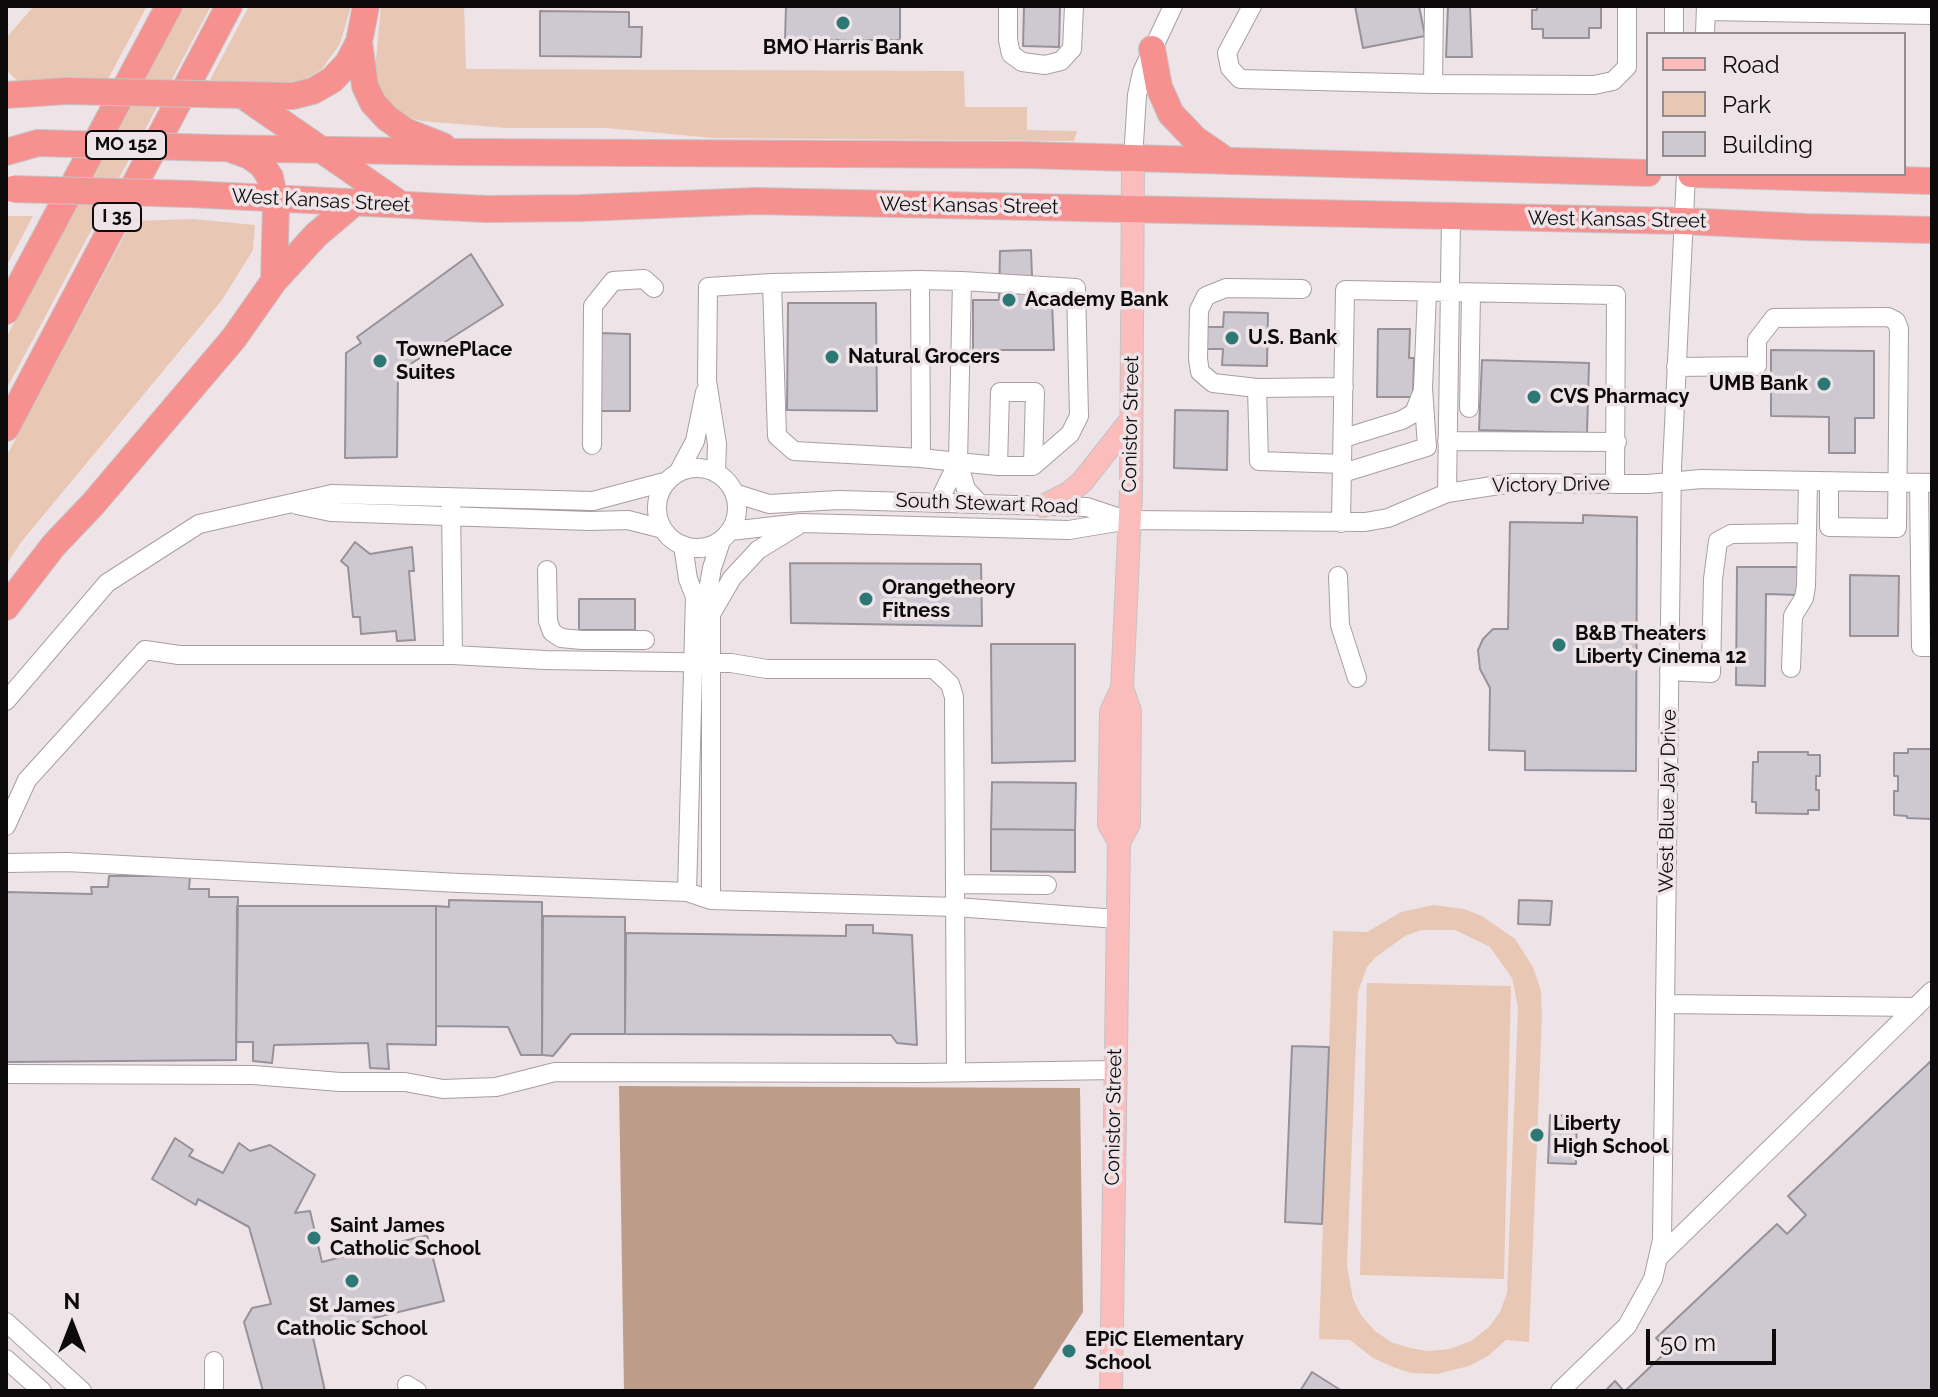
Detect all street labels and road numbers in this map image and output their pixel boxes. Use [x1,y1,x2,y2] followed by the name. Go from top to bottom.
[86,131,166,159] road number: MO 152
[231,184,411,218] street label: West Kansas Street
[879,192,1059,220] street label: West Kansas Street
[93,203,141,231] road number: I 35
[1527,206,1707,234] street label: West Kansas Street
[1118,355,1144,493] street label: Conistor Street
[1492,472,1610,498] street label: Victory Drive
[895,489,1079,519] street label: South Stewart Road
[1654,709,1682,893] street label: West Blue Jay Drive
[1101,1048,1127,1186] street label: Conistor Street

